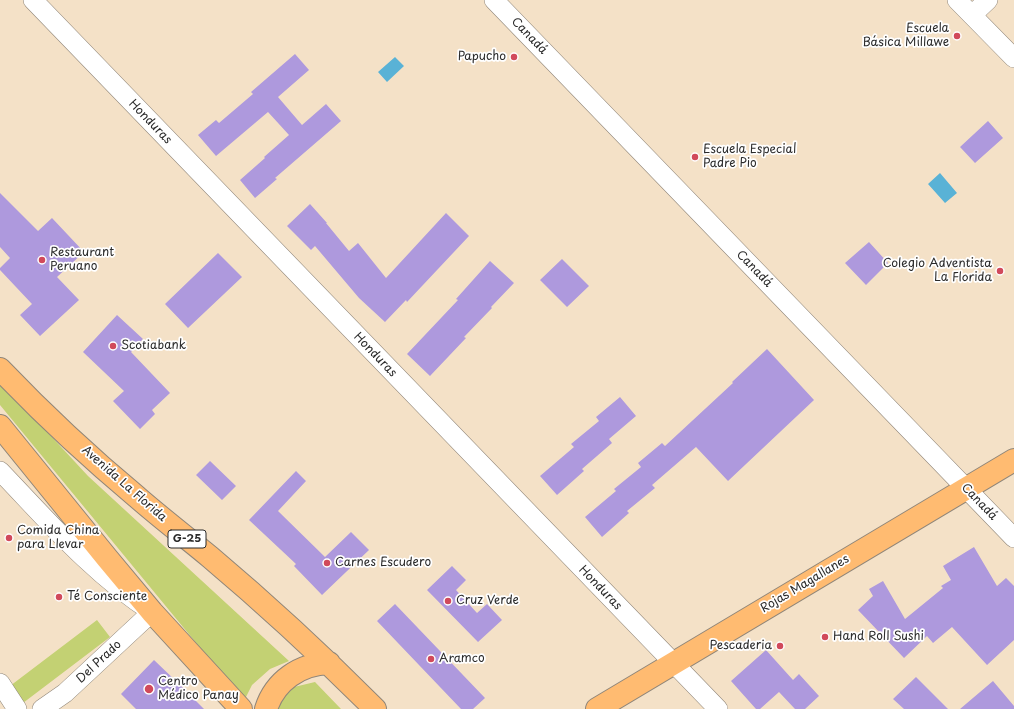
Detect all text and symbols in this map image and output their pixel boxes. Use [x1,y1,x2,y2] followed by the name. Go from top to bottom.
[508,15,550,57] street label: Canadá
[862,22,949,50] place label: Escuela Básica Millawe
[952,31,962,41] marker: Escuela Básica Millawe
[458,50,506,64] place label: Papucho
[509,52,519,62] marker: Papucho
[125,97,175,147] street label: Honduras
[703,143,796,171] place label: Escuela Especial Padre Pio
[690,152,700,162] marker: Escuela Especial Padre Pio
[50,246,114,274] place label: Restaurant Peruano
[733,248,775,290] street label: Canadá
[37,255,47,265] marker: Restaurant Peruano
[883,257,992,285] place label: Colegio Adventista La Florida
[995,266,1005,276] marker: Colegio Adventista La Florida
[350,330,400,380] street label: Honduras
[121,339,186,353] place label: Scotiabank
[108,341,118,351] marker: Scotiabank
[79,443,169,525] street label: Avenida La Florida
[958,481,1000,523] street label: Canadá
[17,524,99,552] place label: Comida China para Llevar
[168,530,206,548] road number: G-25
[4,533,14,543] marker: Comida China para Llevar
[758,552,852,616] street label: Rojas Magallanes
[335,556,431,570] place label: Carnes Escudero
[322,558,332,568] marker: Carnes Escudero
[575,563,625,613] street label: Honduras
[67,590,147,604] place label: Té Consciente
[54,592,64,602] marker: Té Consciente
[456,594,519,608] place label: Cruz Verde
[443,596,453,606] marker: Cruz Verde
[833,630,924,644] place label: Hand Roll Sushi
[820,632,830,642] marker: Hand Roll Sushi
[74,638,124,686] street label: Del Prado
[710,639,772,653] place label: Pescaderia
[775,641,785,651] marker: Pescaderia
[439,652,485,666] place label: Aramco
[426,654,436,664] marker: Aramco
[158,675,239,703] place label: Centro Médico Panay
[143,683,155,695] marker: Centro Médico Panay

